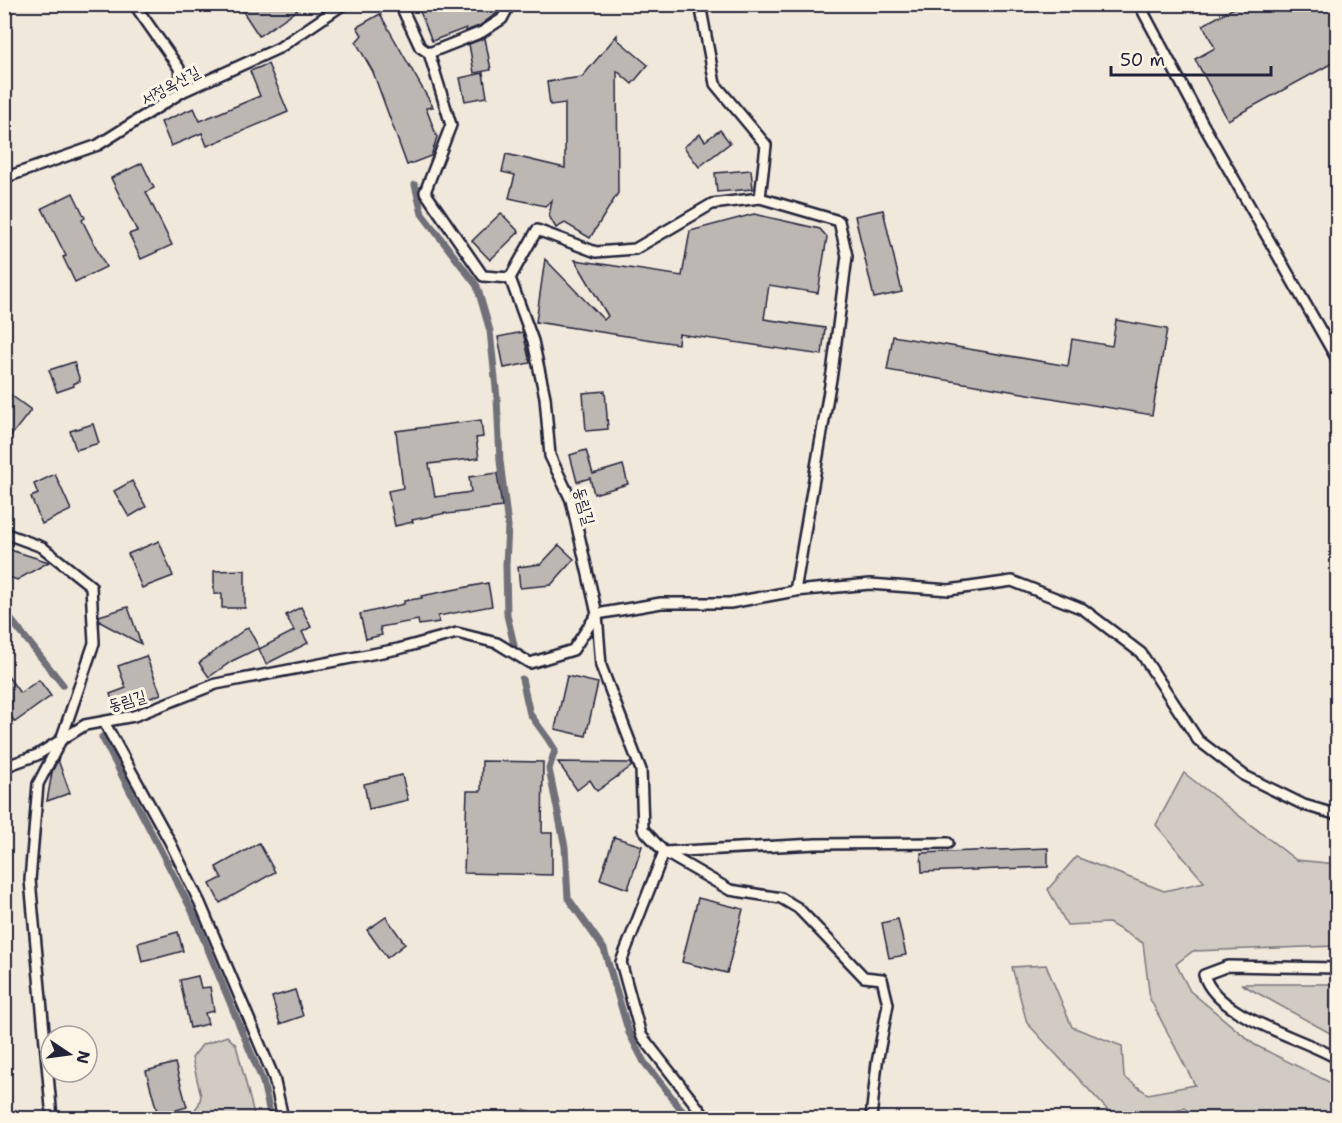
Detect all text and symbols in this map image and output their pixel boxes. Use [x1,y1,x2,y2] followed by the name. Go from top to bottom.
[1111,39,1272,77] scale bar
[1120,48,1165,72] text: 50 m
[137,61,204,110] street label: 서정옥산길
[569,485,600,528] street label: 동림길
[106,685,149,716] street label: 동림길
[39,1024,99,1084] north arrow
[71,1049,95,1066] text: N

